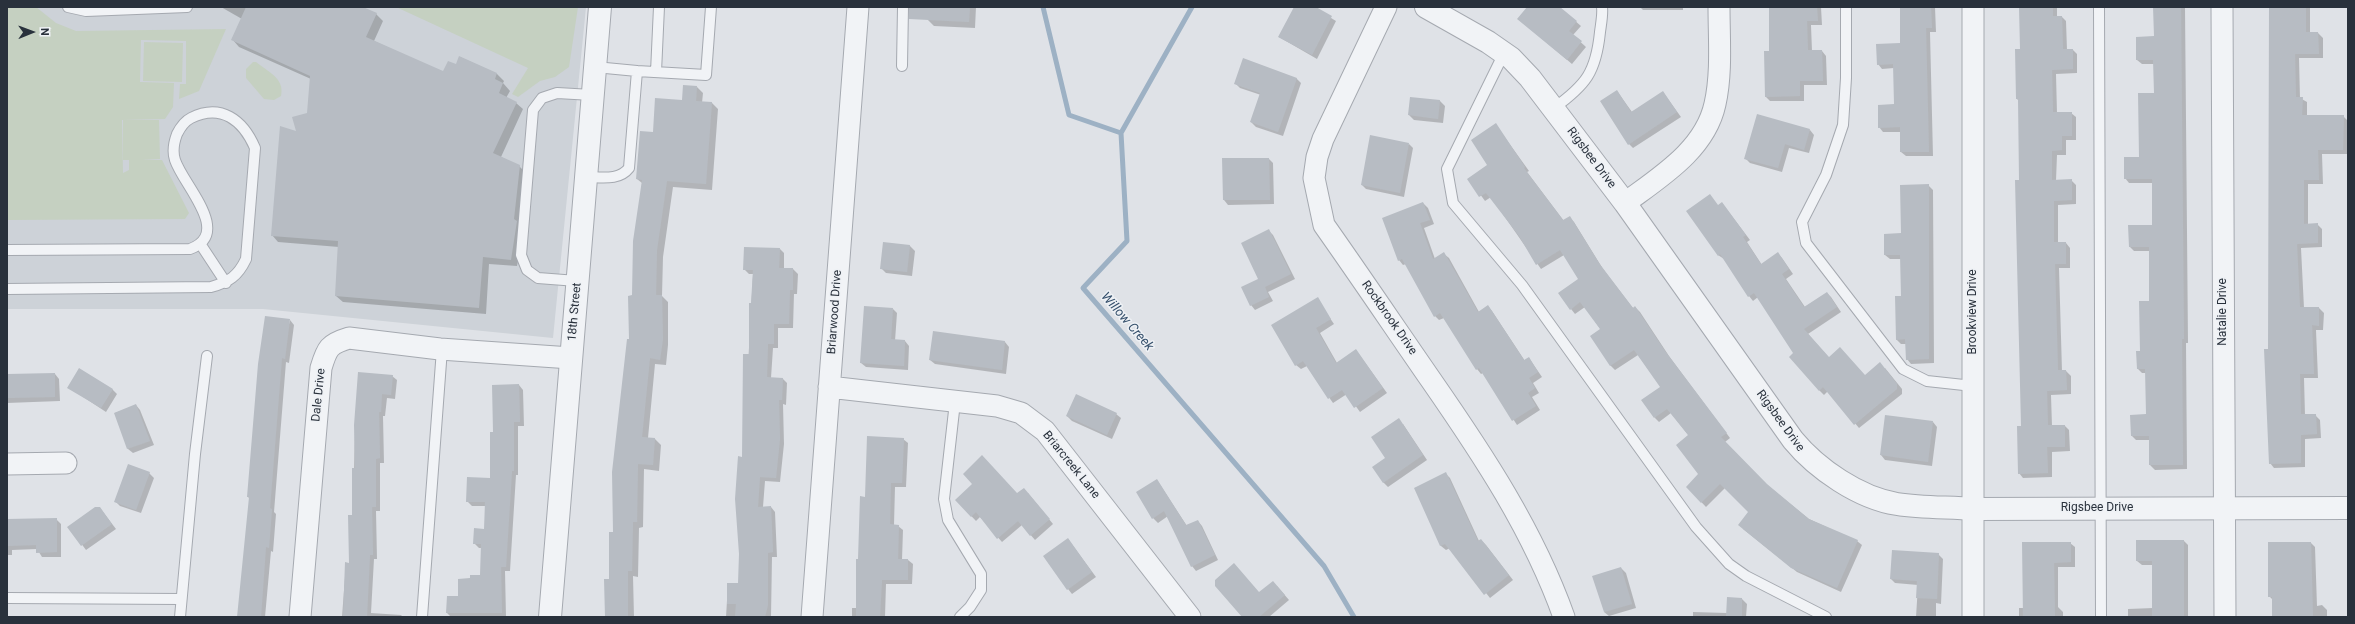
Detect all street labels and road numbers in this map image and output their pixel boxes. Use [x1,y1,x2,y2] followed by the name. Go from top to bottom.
[1563,125,1619,191] street label: Rigsbee Drive
[825,269,845,355] street label: Briarwood Drive
[1966,269,1980,355] street label: Brookview Drive
[1358,278,1420,358] street label: Rockbrook Drive
[2216,278,2230,346] street label: Natalie Drive
[565,282,585,342] street label: 18th Street
[309,368,329,422] street label: Dale Drive
[1753,387,1807,455] street label: Rigsbee Drive
[1039,428,1103,502] street label: Briarcreek Lane
[2061,501,2133,515] street label: Rigsbee Drive

